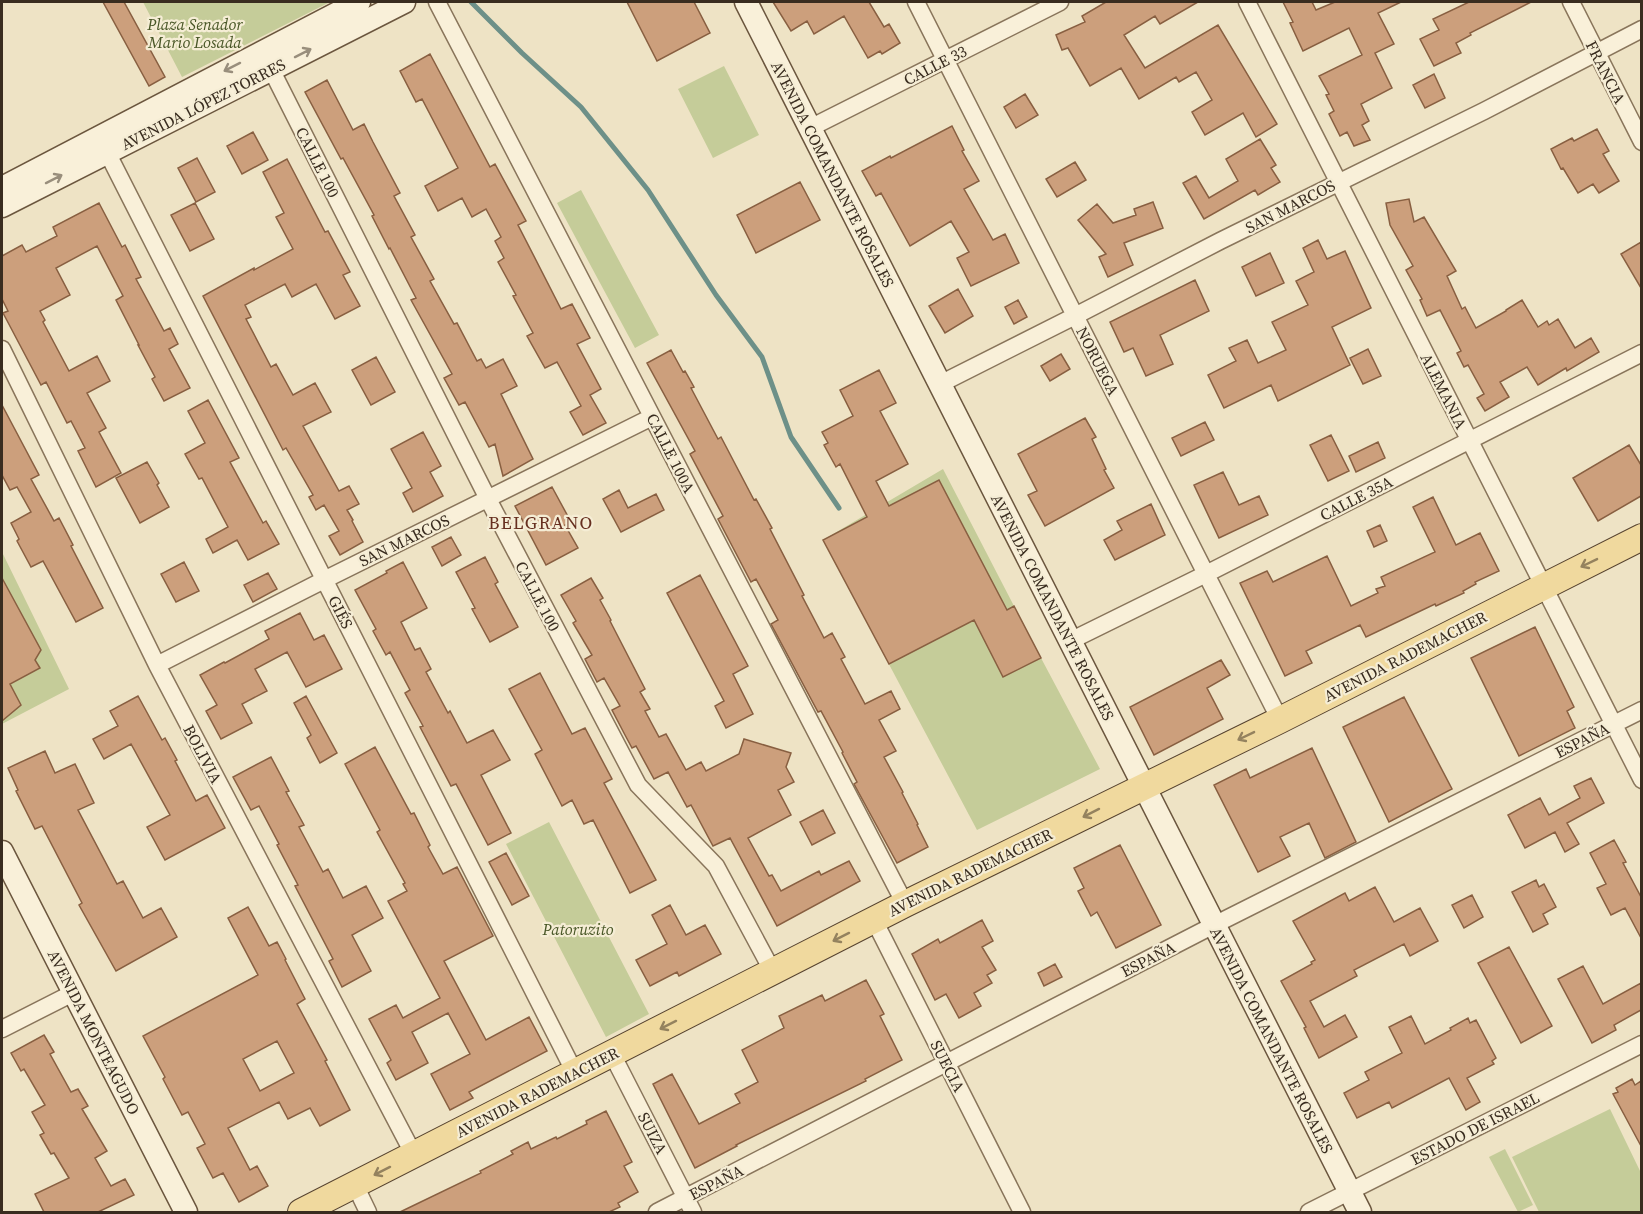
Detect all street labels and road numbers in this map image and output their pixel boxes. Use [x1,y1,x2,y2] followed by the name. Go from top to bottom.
[1581,37,1631,108] street label: FRANCIA
[900,40,970,90] street label: CALLE 33
[117,53,289,155] street label: AVENIDA LÓPEZ TORRES
[766,57,900,291] street label: AVENIDA COMANDANTE ROSALES
[291,123,345,201] street label: CALLE 100
[1241,174,1339,238] street label: SAN MARCOS
[1071,323,1125,400] street label: NORUEGA
[1415,349,1473,433] street label: ALEMANIA
[641,409,701,497] street label: CALLE 100A
[1316,470,1397,526] street label: CALLE 35A
[986,490,1120,724] street label: AVENIDA COMANDANTE ROSALES
[355,509,453,571] street label: SAN MARCOS
[510,557,566,635] street label: CALLE 100
[323,592,359,632] street label: GIÉS
[1320,605,1491,707] street label: AVENIDA RADEMACHER
[1551,717,1613,763] street label: ESPAÑA
[178,721,228,787] street label: BOLIVIA
[884,822,1056,921] street label: AVENIDA RADEMACHER
[1205,923,1339,1157] street label: AVENIDA COMANDANTE ROSALES
[1117,936,1179,982] street label: ESPAÑA
[43,946,145,1118] street label: AVENIDA MONTEAGUDO
[926,1036,971,1096] street label: SUECIA
[452,1041,623,1143] street label: AVENIDA RADEMACHER
[1407,1086,1543,1170] street label: ESTADO DE ISRAEL
[633,1108,673,1158] street label: SUIZA
[685,1159,747,1205] street label: ESPAÑA

